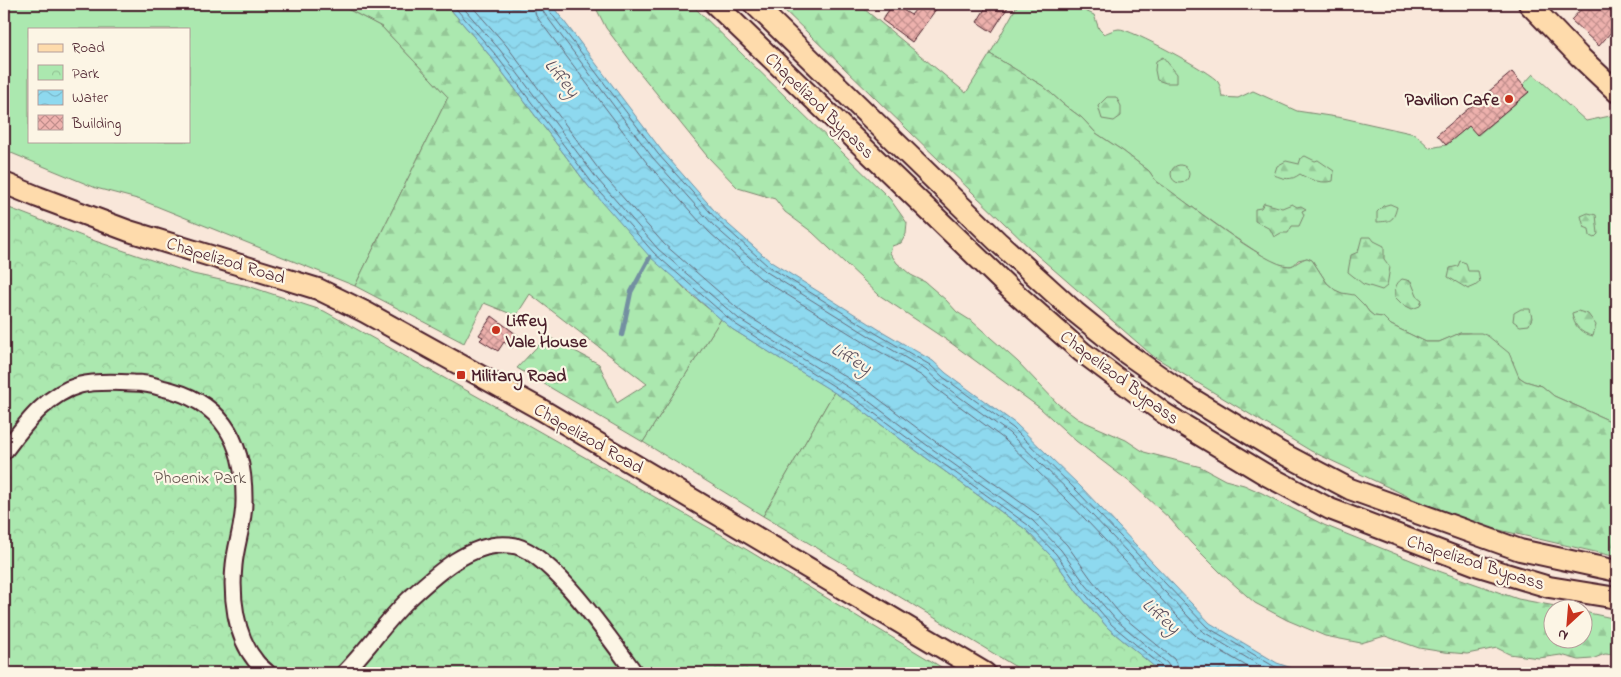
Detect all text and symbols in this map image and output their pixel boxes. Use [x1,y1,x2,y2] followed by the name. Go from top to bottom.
[28,28,190,142] legend
[72,37,105,59] text: Road
[758,47,879,166] street label: Chapelizod Bypass
[537,53,585,104] water label: Liffey
[72,63,100,85] text: Park
[72,87,108,109] text: Water
[1405,88,1500,114] place label: Pavilion Cafe
[1503,93,1515,105] marker: Pavilion Cafe
[71,113,121,136] text: Building
[163,232,288,292] street label: Chapelizod Road
[505,309,588,356] place label: Liffey Vale House
[490,324,502,336] marker: Liffey Vale House
[1054,325,1184,432] street label: Chapelizod Bypass
[825,336,877,382] water label: Liffey
[471,364,567,391] place label: Military Road
[455,369,467,381] marker: Military Road
[528,398,648,482] street label: Chapelizod Road
[154,466,246,492] park label: Phoenix Park
[1403,529,1548,598] street label: Chapelizod Bypass
[1135,592,1186,642] water label: Liffey
[1544,600,1594,650] north arrow
[1554,623,1572,646] text: N

